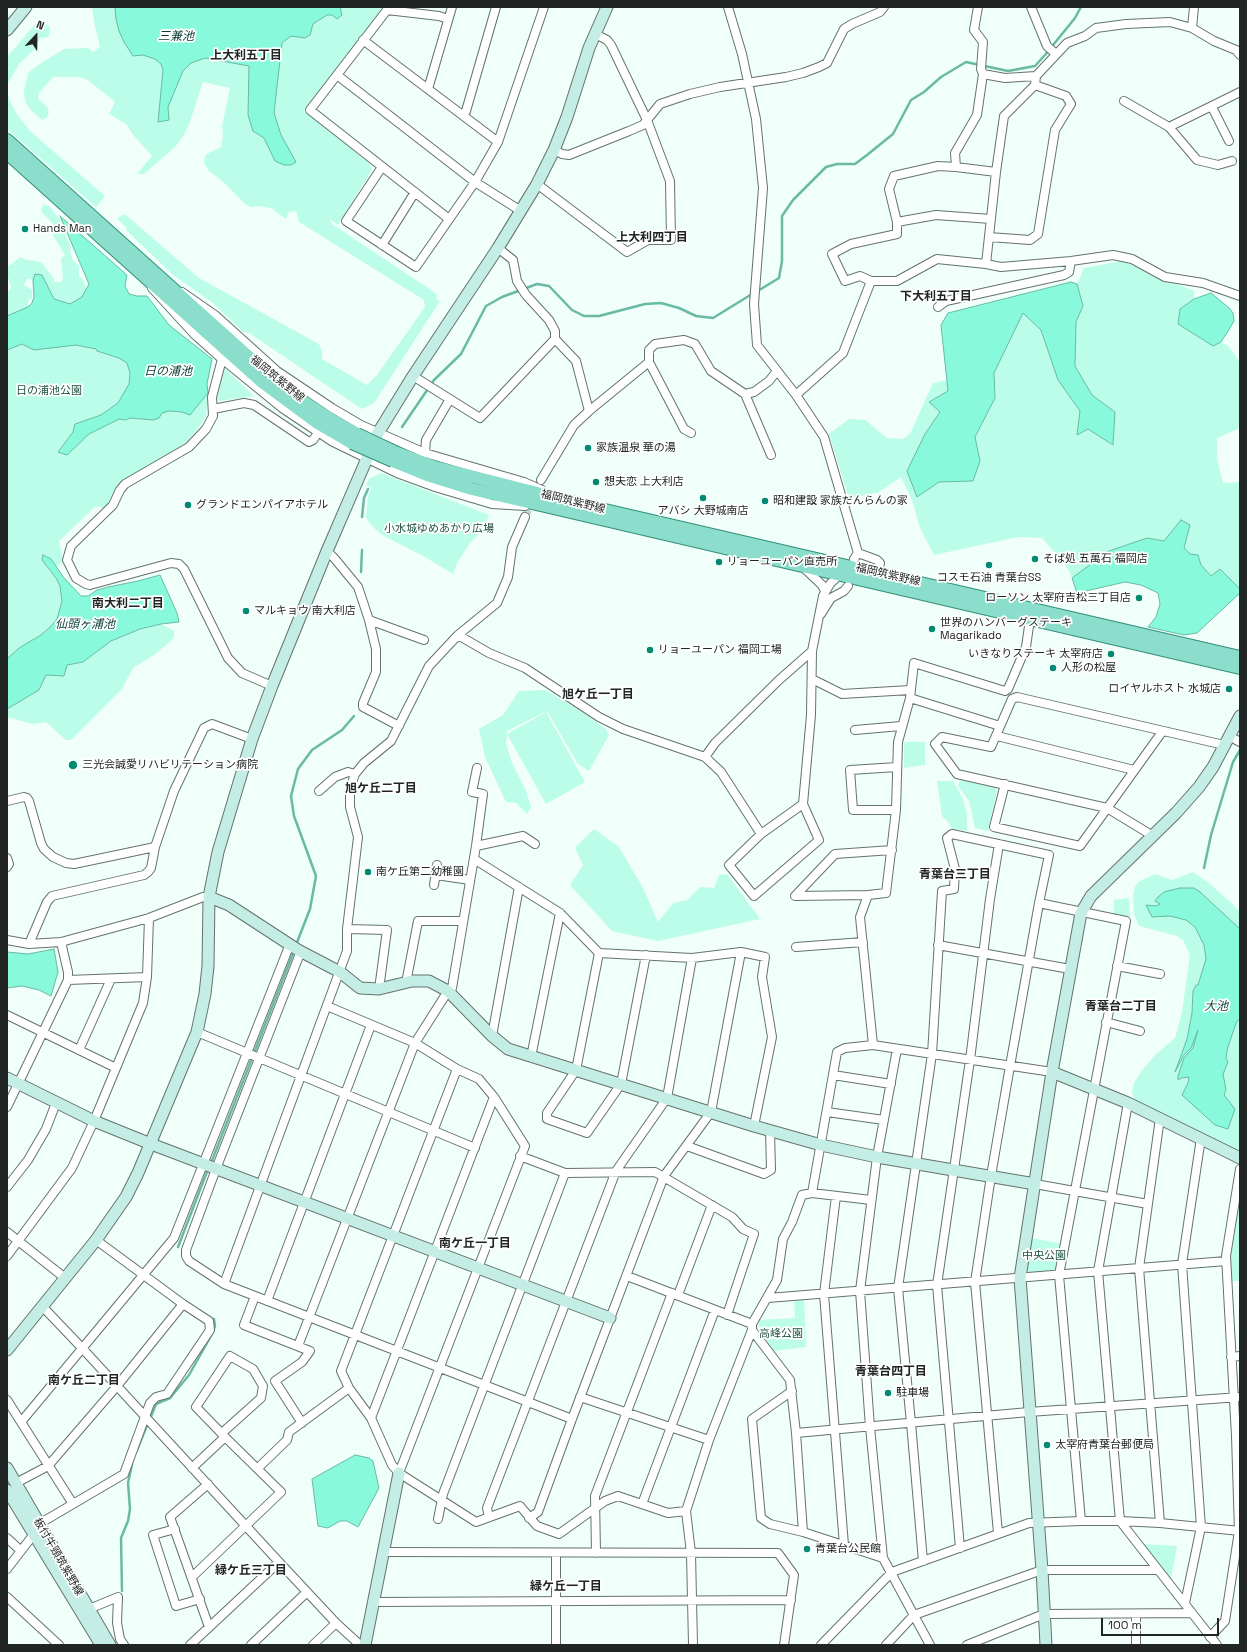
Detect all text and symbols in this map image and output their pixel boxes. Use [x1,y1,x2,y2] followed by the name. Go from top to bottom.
[16,16,56,56] north arrow
[34,17,47,33] text: N
[158,30,194,44] water label: 三兼池
[210,49,282,63] district label: 上大利五丁目
[33,222,92,236] place label: Hands Man
[20,224,30,234] marker: Hands Man
[616,231,688,245] district label: 上大利四丁目
[900,290,972,304] district label: 下大利五丁目
[247,353,307,405] street label: 福岡筑紫野線
[144,365,192,379] water label: 日の浦池
[16,384,82,398] park label: 日の浦池公園
[596,441,676,455] place label: 家族温泉 華の湯
[583,443,593,453] marker: 家族温泉 華の湯
[604,475,684,489] place label: 想夫恋 上大利店
[591,477,601,487] marker: 想夫恋 上大利店
[539,488,607,516] street label: 福岡筑紫野線
[698,493,708,503] marker: アバシ 大野城南店
[773,494,908,508] place label: 昭和建設 家族だんらんの家
[760,496,770,506] marker: 昭和建設 家族だんらんの家
[196,498,328,512] place label: グランドエンパイアホテル
[183,500,193,510] marker: グランドエンパイアホテル
[658,504,748,518] place label: アバシ 大野城南店
[384,522,494,536] park label: 小水城ゆめあかり広場
[1043,552,1148,566] place label: そば処 五萬石 福岡店
[1030,554,1040,564] marker: そば処 五萬石 福岡店
[727,555,837,569] place label: リョーユーパン直売所
[714,557,724,567] marker: リョーユーパン直売所
[984,560,994,570] marker: コスモ石油 青葉台SS
[854,561,922,589] street label: 福岡筑紫野線
[937,571,1041,585] place label: コスモ石油 青葉台SS
[985,591,1131,605] place label: ローソン 太宰府吉松三丁目店
[1134,593,1144,603] marker: ローソン 太宰府吉松三丁目店
[92,597,164,611] district label: 南大利二丁目
[254,604,356,618] place label: マルキョウ 南大利店
[241,606,251,616] marker: マルキョウ 南大利店
[940,616,1072,642] place label: 世界のハンバーグステーキ Magarikado
[55,618,115,632] water label: 仙頭ヶ浦池
[927,624,937,634] marker: 世界のハンバーグステーキ Magarikado
[658,643,782,657] place label: リョーユーパン 福岡工場
[645,645,655,655] marker: リョーユーパン 福岡工場
[968,647,1103,661] place label: いきなりステーキ 太宰府店
[1106,649,1116,659] marker: いきなりステーキ 太宰府店
[1061,661,1116,675] place label: 人形の松屋
[1048,663,1058,673] marker: 人形の松屋
[1108,682,1221,696] place label: ロイヤルホスト 水城店
[1224,684,1234,694] marker: ロイヤルホスト 水城店
[562,688,634,702] district label: 旭ケ丘一丁目
[82,758,258,772] place label: 三光会誠愛リハビリテーション病院
[67,759,79,771] marker: 三光会誠愛リハビリテーション病院
[345,782,417,796] district label: 旭ケ丘二丁目
[376,865,464,879] place label: 南ケ丘第二幼稚園
[363,867,373,877] marker: 南ケ丘第二幼稚園
[919,868,991,882] district label: 青葉台三丁目
[1085,1000,1157,1014] district label: 青葉台二丁目
[1204,1000,1228,1014] water label: 大池
[439,1237,511,1251] district label: 南ケ丘一丁目
[1022,1249,1066,1263] park label: 中央公園
[759,1327,803,1341] park label: 高峰公園
[855,1365,927,1379] district label: 青葉台四丁目
[48,1374,120,1388] district label: 南ケ丘二丁目
[896,1386,929,1400] place label: 駐車場
[883,1388,893,1398] marker: 駐車場
[1055,1438,1154,1452] place label: 太宰府青葉台郵便局
[1042,1440,1052,1450] marker: 太宰府青葉台郵便局
[30,1516,86,1598] street label: 板付牛頸筑紫野線
[815,1542,881,1556] place label: 青葉台公民館
[802,1544,812,1554] marker: 青葉台公民館
[215,1564,287,1578] district label: 緑ケ丘三丁目
[530,1580,602,1594] district label: 緑ケ丘一丁目
[1103,1610,1221,1636] scale bar
[1108,1617,1142,1633] text: 100 m

